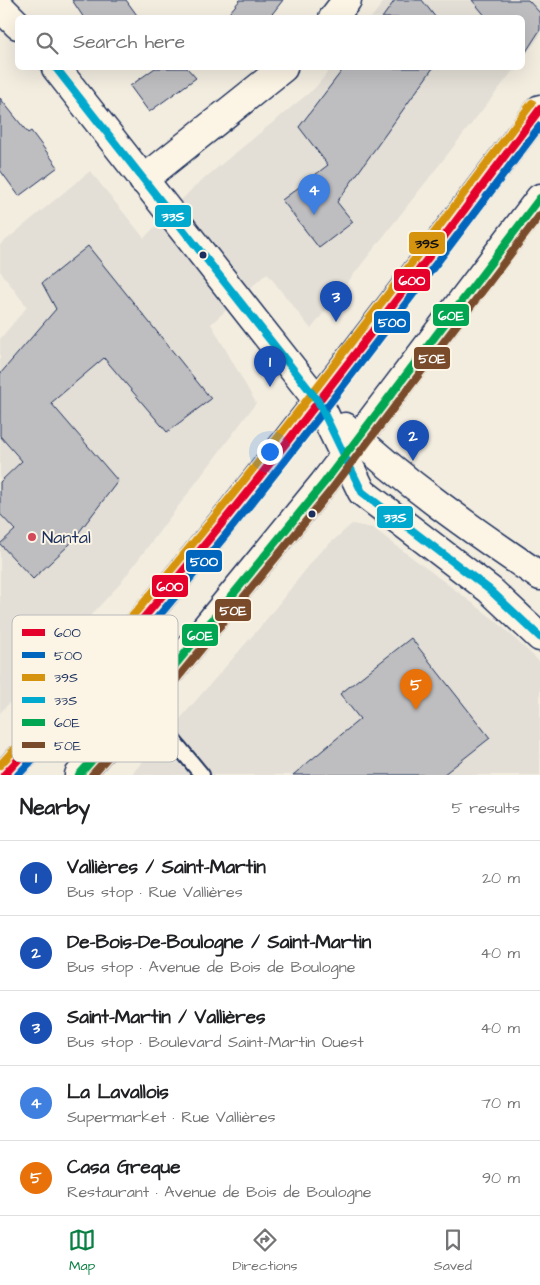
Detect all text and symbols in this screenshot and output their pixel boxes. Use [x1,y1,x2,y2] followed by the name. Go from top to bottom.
[15,15,525,70] search box
[33,29,61,57] icon: search
[73,29,185,56] text: Search here
[298,174,330,215] pin: 4
[154,204,192,228] line badge: 33S
[160,207,185,227] text: 33S
[408,231,446,255] line badge: 39S
[414,234,439,254] text: 39S
[198,250,208,260] unlabelled marker
[393,268,431,292] line badge: 60O
[399,271,426,291] text: 60O
[320,281,352,322] pin: 3
[432,303,470,327] line badge: 60E
[438,306,465,326] text: 60E
[373,310,411,334] line badge: 50O
[378,313,407,333] text: 50O
[254,346,286,387] pin: 1
[413,346,451,370] line badge: 50E
[418,349,446,369] text: 50E
[397,420,429,461] pin: 2
[257,439,283,465] your location
[376,505,414,529] line badge: 33S
[382,508,407,528] text: 33S
[307,509,317,519] unlabelled marker
[42,525,91,550] place label: Nantal
[26,531,38,543] marker: Nantal
[185,549,223,573] line badge: 50O
[190,552,219,572] text: 50O
[151,574,189,598] line badge: 60O
[157,577,184,597] text: 60O
[214,598,252,622] line badge: 50E
[219,601,247,621] text: 50E
[12,615,178,762] legend
[54,623,81,643] text: 60O
[181,623,219,647] line badge: 60E
[187,626,214,646] text: 60E
[54,646,82,666] text: 50O
[54,668,78,688] text: 39S
[400,669,432,710] pin: 5
[54,691,77,711] text: 33S
[54,713,81,733] text: 60E
[54,736,82,756] text: 50E
[20,793,90,822] text: Nearby
[452,797,520,819] text: 5 results
[67,854,266,881] text: Vallières / Saint-Martin
[35,867,37,889] text: 1
[482,867,520,889] text: 20 m
[67,881,243,903] text: Bus stop · Rue Vallières
[67,929,371,956] text: De-Bois-De-Boulogne / Saint-Martin
[31,942,41,964] text: 2
[480,942,520,964] text: 40 m
[67,956,355,978] text: Bus stop · Avenue de Bois de Boulogne
[67,1004,266,1031] text: Saint-Martin / Vallières
[32,1017,40,1039] text: 3
[480,1017,520,1039] text: 40 m
[67,1031,364,1053] text: Bus stop · Boulevard Saint-Martin Ouest
[67,1079,169,1106] text: La Lavallois
[31,1092,41,1114] text: 4
[481,1092,520,1114] text: 70 m
[67,1106,276,1128] text: Supermarket · Rue Vallières
[67,1154,181,1181] text: Casa Greque
[30,1167,42,1189] text: 5
[482,1167,520,1189] text: 90 m
[67,1181,371,1203] text: Restaurant · Avenue de Bois de Boulogne
[68,1226,96,1276] tab: Map
[232,1226,297,1276] tab: Directions
[434,1226,472,1276] tab: Saved

